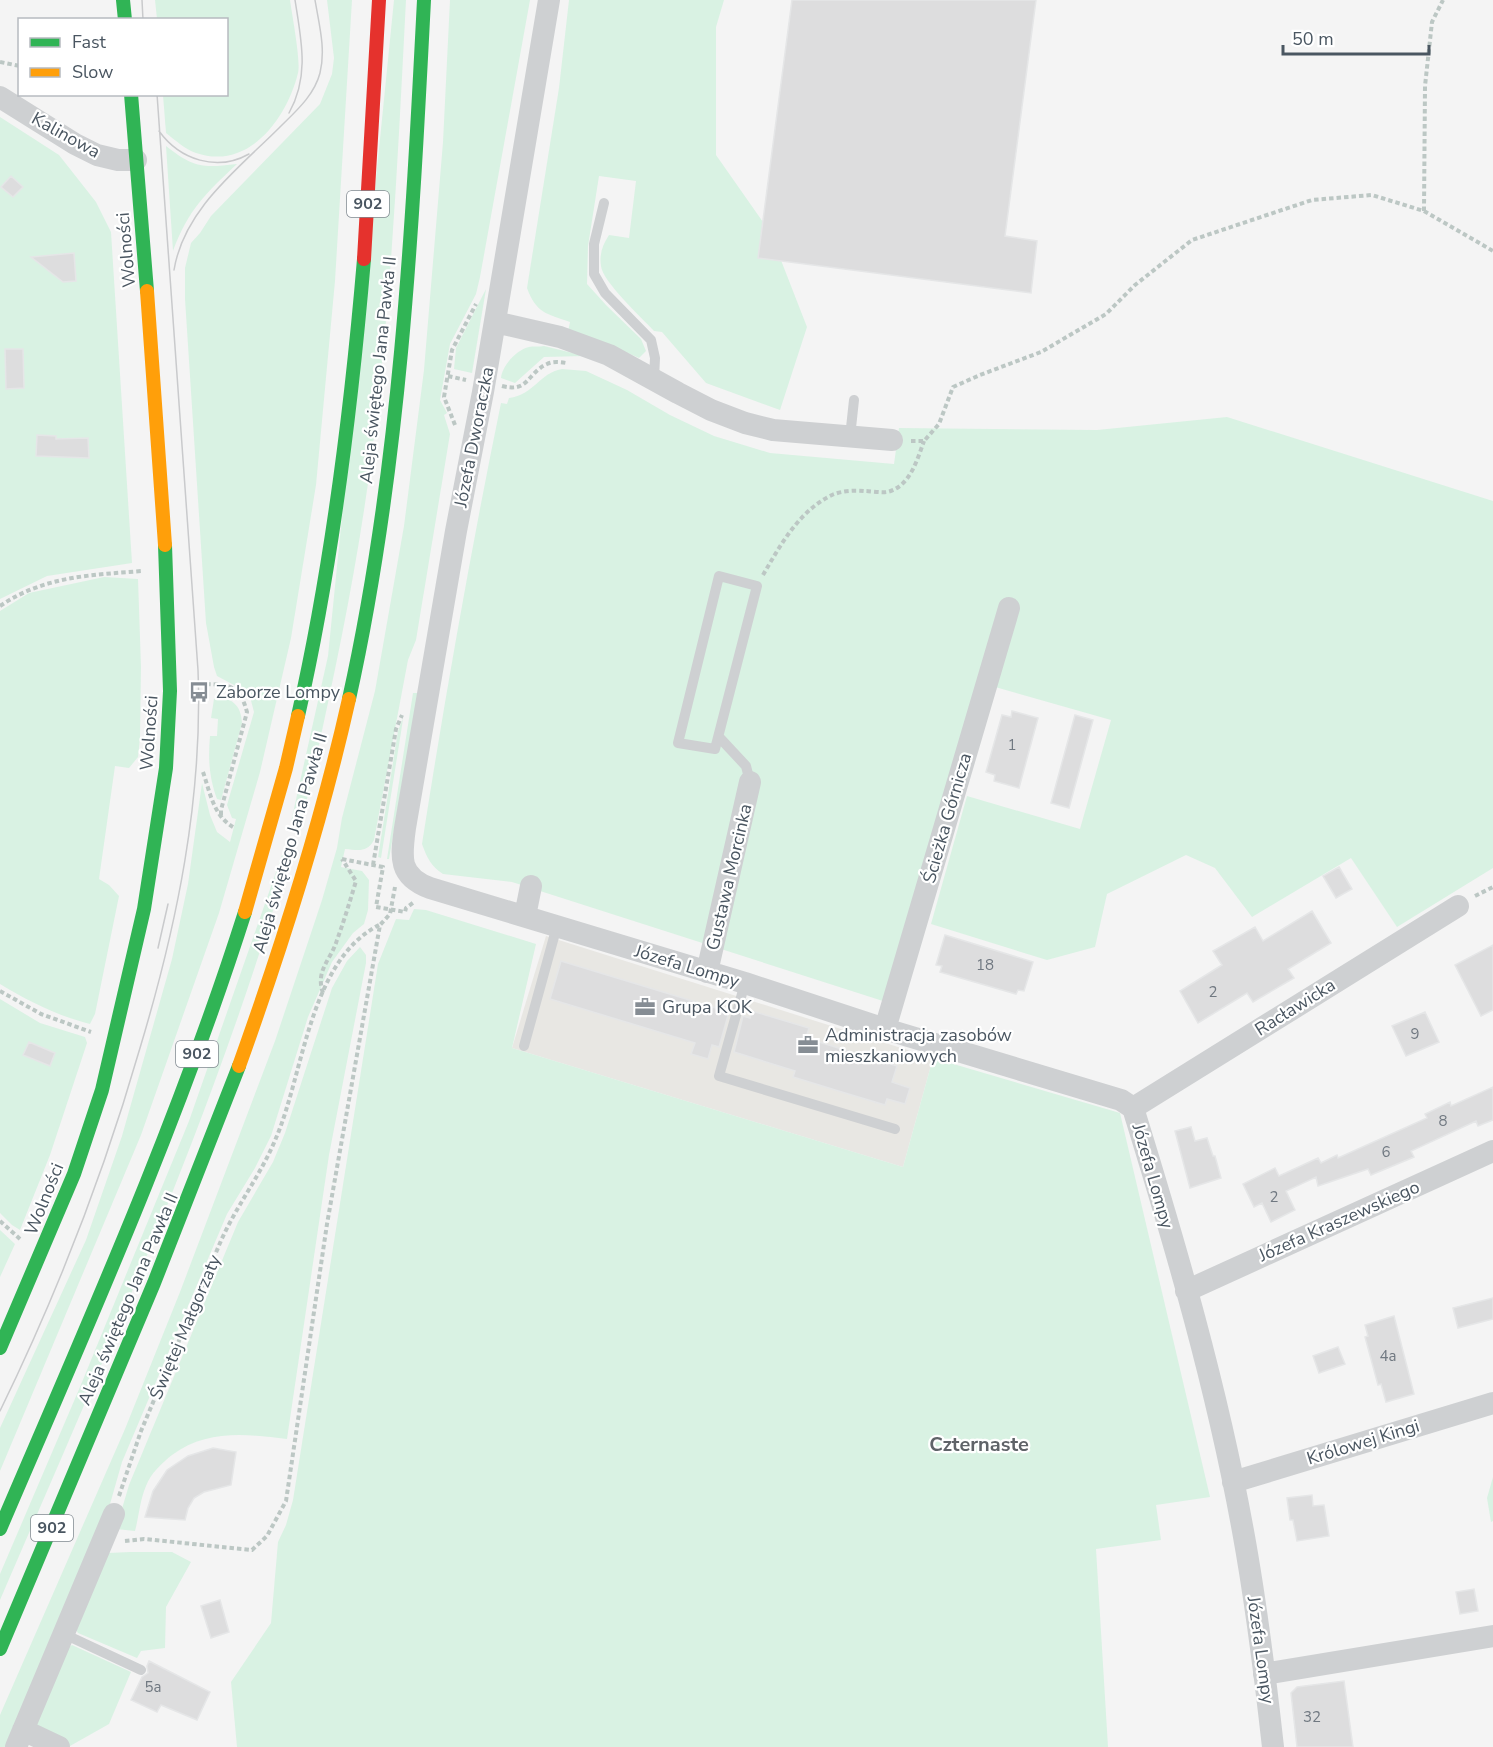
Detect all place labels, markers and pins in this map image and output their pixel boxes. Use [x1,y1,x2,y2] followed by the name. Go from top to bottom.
[187,680,211,704] bus stop icon: Zaborze Lompy
[216,680,341,704] place label: Zaborze Lompy
[633,995,657,1019] office icon: Grupa KOK
[662,995,753,1019] place label: Grupa KOK
[825,1023,1012,1068] place label: Administracja zasobów mieszkaniowych
[796,1033,820,1057] office icon: Administracja zasobów mieszkaniowych

